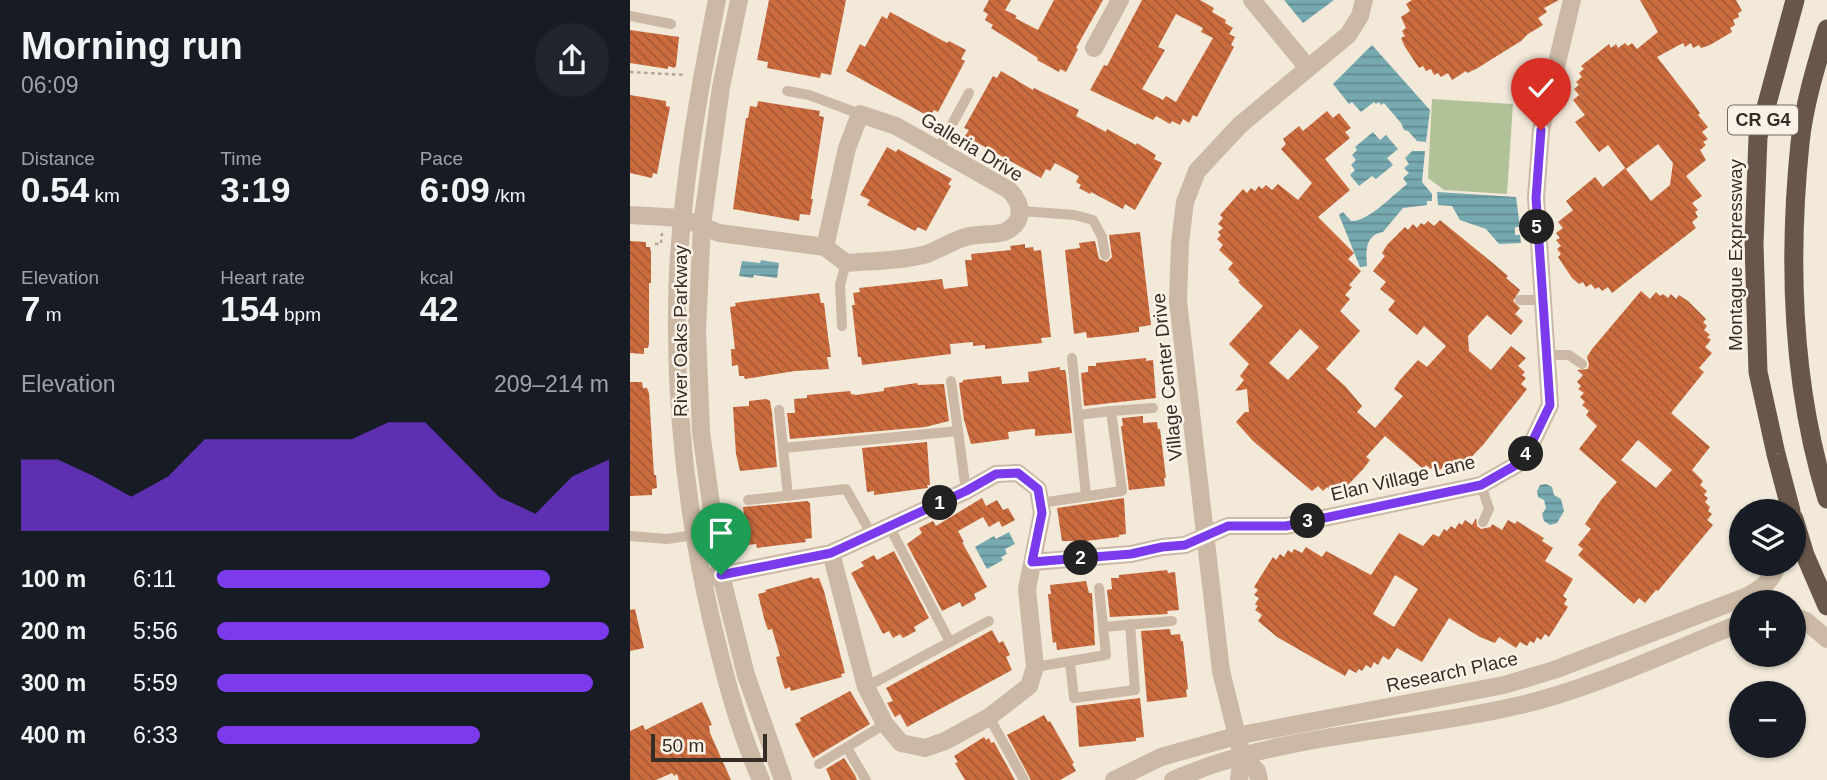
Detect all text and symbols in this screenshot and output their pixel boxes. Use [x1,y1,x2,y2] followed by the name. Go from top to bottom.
[535,23,609,97] button: share
[21,25,243,67] text: Morning run
[1511,58,1571,130] pin
[1522,69,1560,107] icon: check
[21,72,79,98] text: 06:09
[1728,106,1798,134] road number: CR G4
[917,108,1027,186] street label: Galleria Drive
[21,148,95,169] text: Distance
[220,148,262,169] text: Time
[420,148,463,169] text: Pace
[1725,158,1746,351] street label: Montague Expressway
[21,170,89,209] text: 0.54
[220,170,290,209] text: 3:19
[420,170,490,209] text: 6:09
[89,185,120,206] text: km
[490,185,526,206] text: /km
[1520,210,1555,244] pin: 5
[1531,216,1542,237] text: 5
[670,244,691,417] street label: River Oaks Parkway
[21,267,99,288] text: Elevation
[220,267,305,288] text: Heart rate
[420,267,453,288] text: kcal
[21,289,40,328] text: 7
[220,289,279,328] text: 154
[420,289,459,328] text: 42
[1148,292,1186,462] street label: Village Center Drive
[40,304,62,325] text: m
[279,304,321,325] text: bpm
[21,371,116,397] text: Elevation
[494,371,609,397] text: 209–214 m
[1508,436,1544,472] pin: 4
[1520,443,1531,464] text: 4
[1329,451,1477,505] street label: Elan Village Lane
[922,486,958,520] pin: 1
[934,492,945,513] text: 1
[1729,499,1806,758] map controls
[1729,499,1806,576] button: layers
[691,503,751,575] pin
[1290,504,1326,538] pin: 3
[1302,510,1313,531] text: 3
[702,514,740,552] icon: arrive
[1064,540,1098,576] pin: 2
[1075,547,1086,568] text: 2
[21,566,86,592] text: 100 m
[133,566,176,592] text: 6:11
[1729,590,1806,667] button: +
[21,618,86,644] text: 200 m
[133,618,178,644] text: 5:56
[1384,648,1520,696] street label: Research Place
[21,670,86,696] text: 300 m
[133,670,178,696] text: 5:59
[1729,681,1806,758] button: −
[21,722,86,748] text: 400 m
[133,722,178,748] text: 6:33
[651,731,766,763] scale bar
[662,735,704,756] text: 50 m

